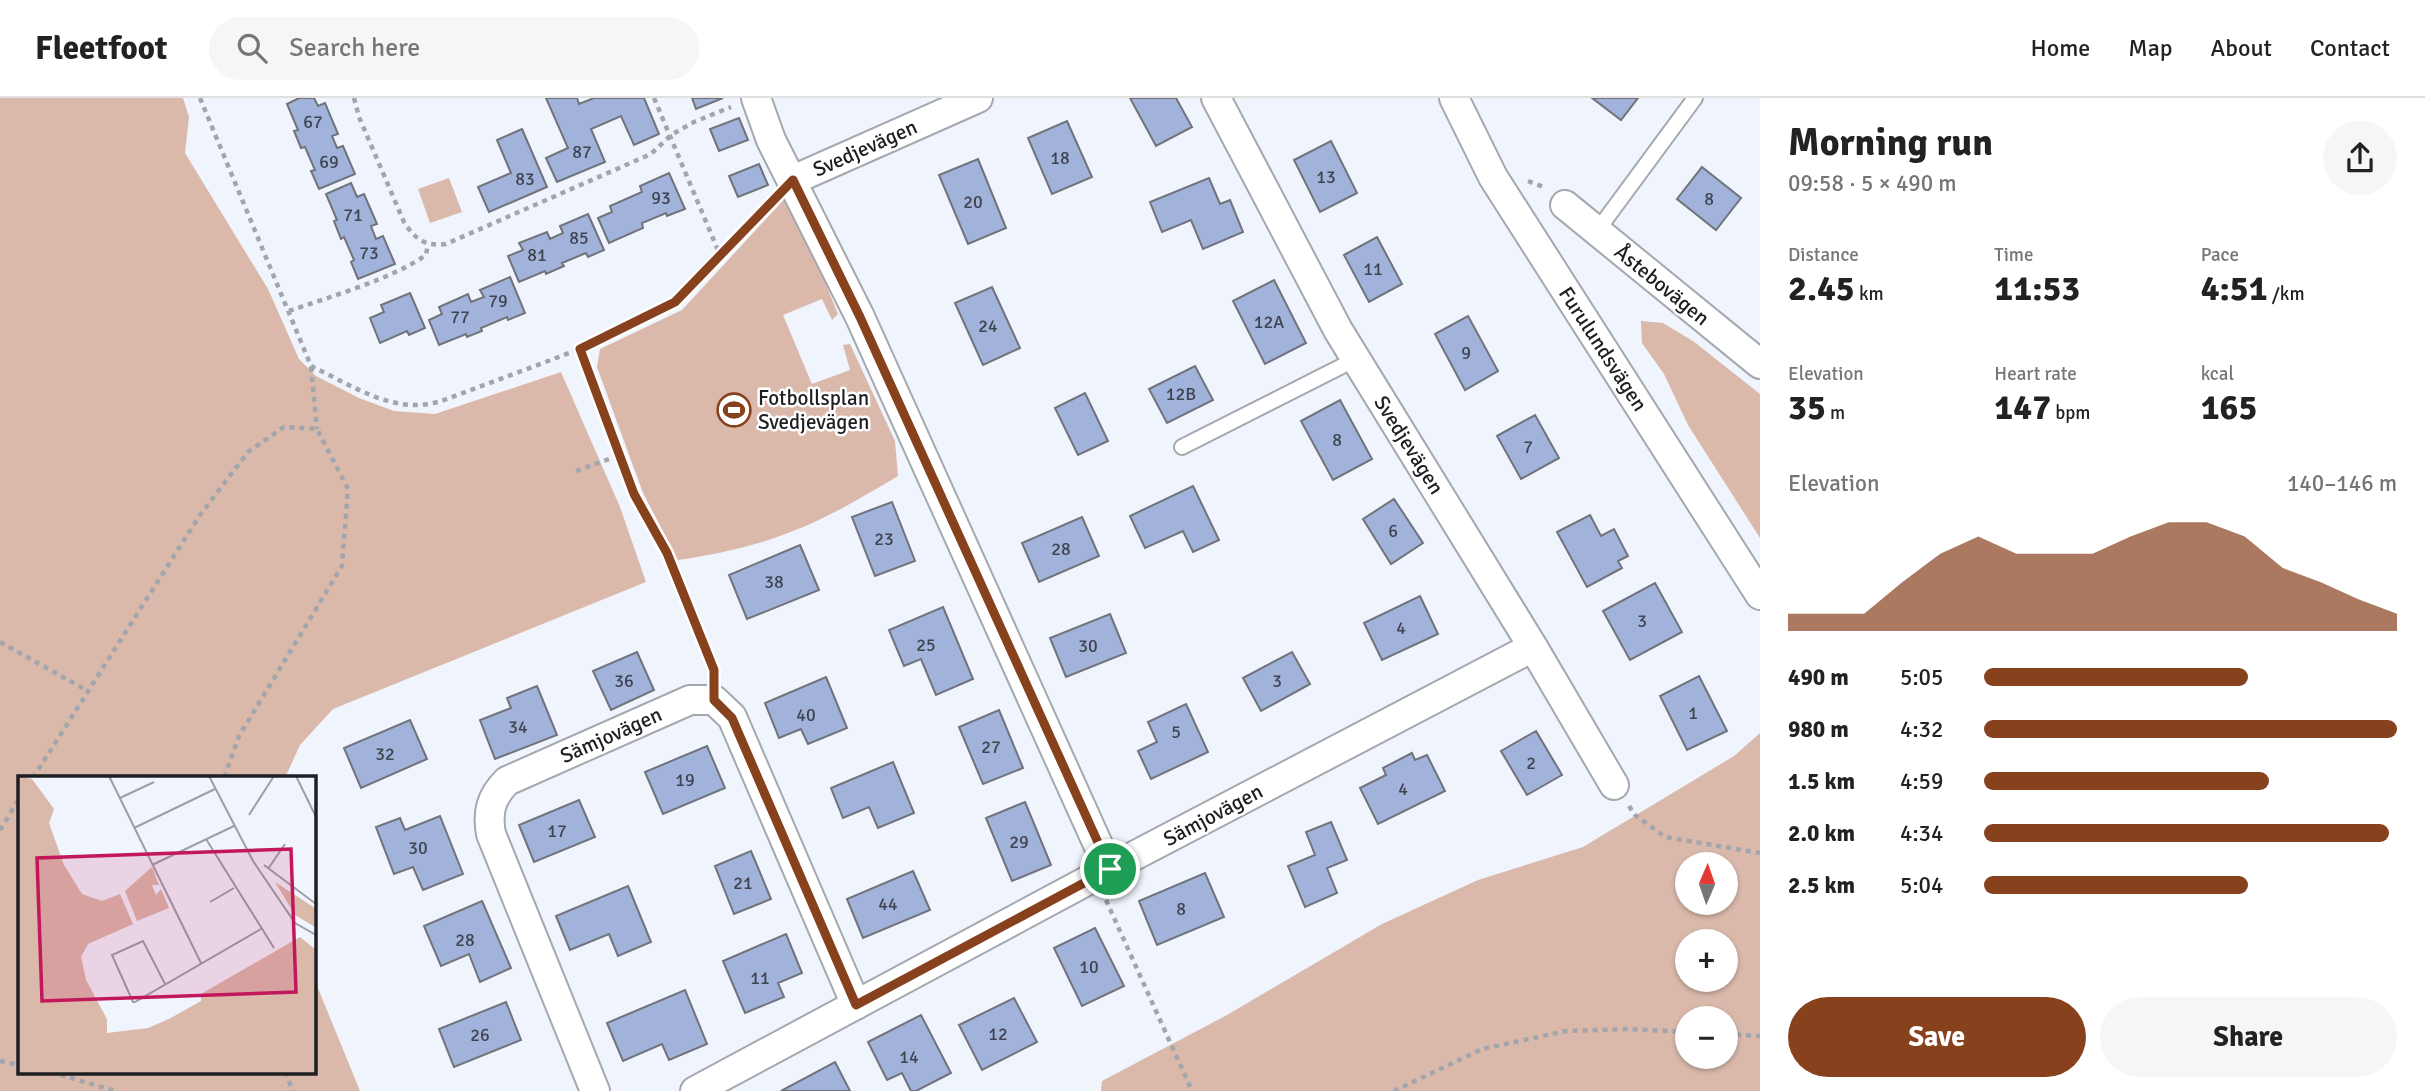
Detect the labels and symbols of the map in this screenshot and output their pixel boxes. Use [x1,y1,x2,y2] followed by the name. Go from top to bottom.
[303,111,323,133] house number: 67
[809,113,921,183] street label: Svedjevägen
[572,141,592,163] house number: 87
[1050,147,1070,169] house number: 18
[319,151,339,173] house number: 69
[1316,166,1336,188] house number: 13
[515,168,535,190] house number: 83
[651,187,671,209] house number: 93
[1704,188,1714,210] house number: 8
[963,191,983,213] house number: 20
[343,204,363,226] house number: 71
[569,227,589,249] house number: 85
[1609,238,1715,331] street label: Åstebovägen
[359,242,379,264] house number: 73
[527,244,547,266] house number: 81
[1363,258,1383,280] house number: 11
[1553,282,1653,416] street label: Furulundsvägen
[488,290,508,312] house number: 79
[450,306,470,328] house number: 77
[1254,311,1284,333] house number: 12A
[978,315,998,337] house number: 24
[1461,342,1471,364] house number: 9
[1166,383,1196,405] house number: 12B
[758,385,869,435] place label: Fotbollsplan Svedjevägen
[715,391,753,429] sports icon: Fotbollsplan Svedjevägen
[1368,391,1450,499] street label: Svedjevägen
[1332,429,1342,451] house number: 8
[1523,436,1533,458] house number: 7
[1388,520,1398,542] house number: 6
[874,528,894,550] house number: 23
[1051,538,1071,560] house number: 28
[764,571,784,593] house number: 38
[1637,610,1647,632] house number: 3
[1396,617,1406,639] house number: 4
[916,634,936,656] house number: 25
[1078,635,1098,657] house number: 30
[614,670,634,692] house number: 36
[1272,670,1282,692] house number: 3
[556,701,666,769] street label: Sämjovägen
[1688,702,1698,724] house number: 1
[796,704,816,726] house number: 40
[508,716,528,738] house number: 34
[1171,721,1181,743] house number: 5
[981,736,1001,758] house number: 27
[375,743,395,765] house number: 32
[1526,752,1536,774] house number: 2
[675,769,695,791] house number: 19
[18,776,315,1074] inset map
[1159,778,1267,852] street label: Sämjovägen
[1398,778,1408,800] house number: 4
[547,820,567,842] house number: 17
[1009,831,1029,853] house number: 29
[408,837,428,859] house number: 30
[1080,839,1140,899] pin
[1675,852,1738,915] north arrow
[733,872,753,894] house number: 21
[878,893,898,915] house number: 44
[1176,898,1186,920] house number: 8
[455,929,475,951] house number: 28
[1079,956,1099,978] house number: 10
[750,967,770,989] house number: 11
[988,1023,1008,1045] house number: 12
[470,1024,490,1046] house number: 26
[899,1046,919,1068] house number: 14

